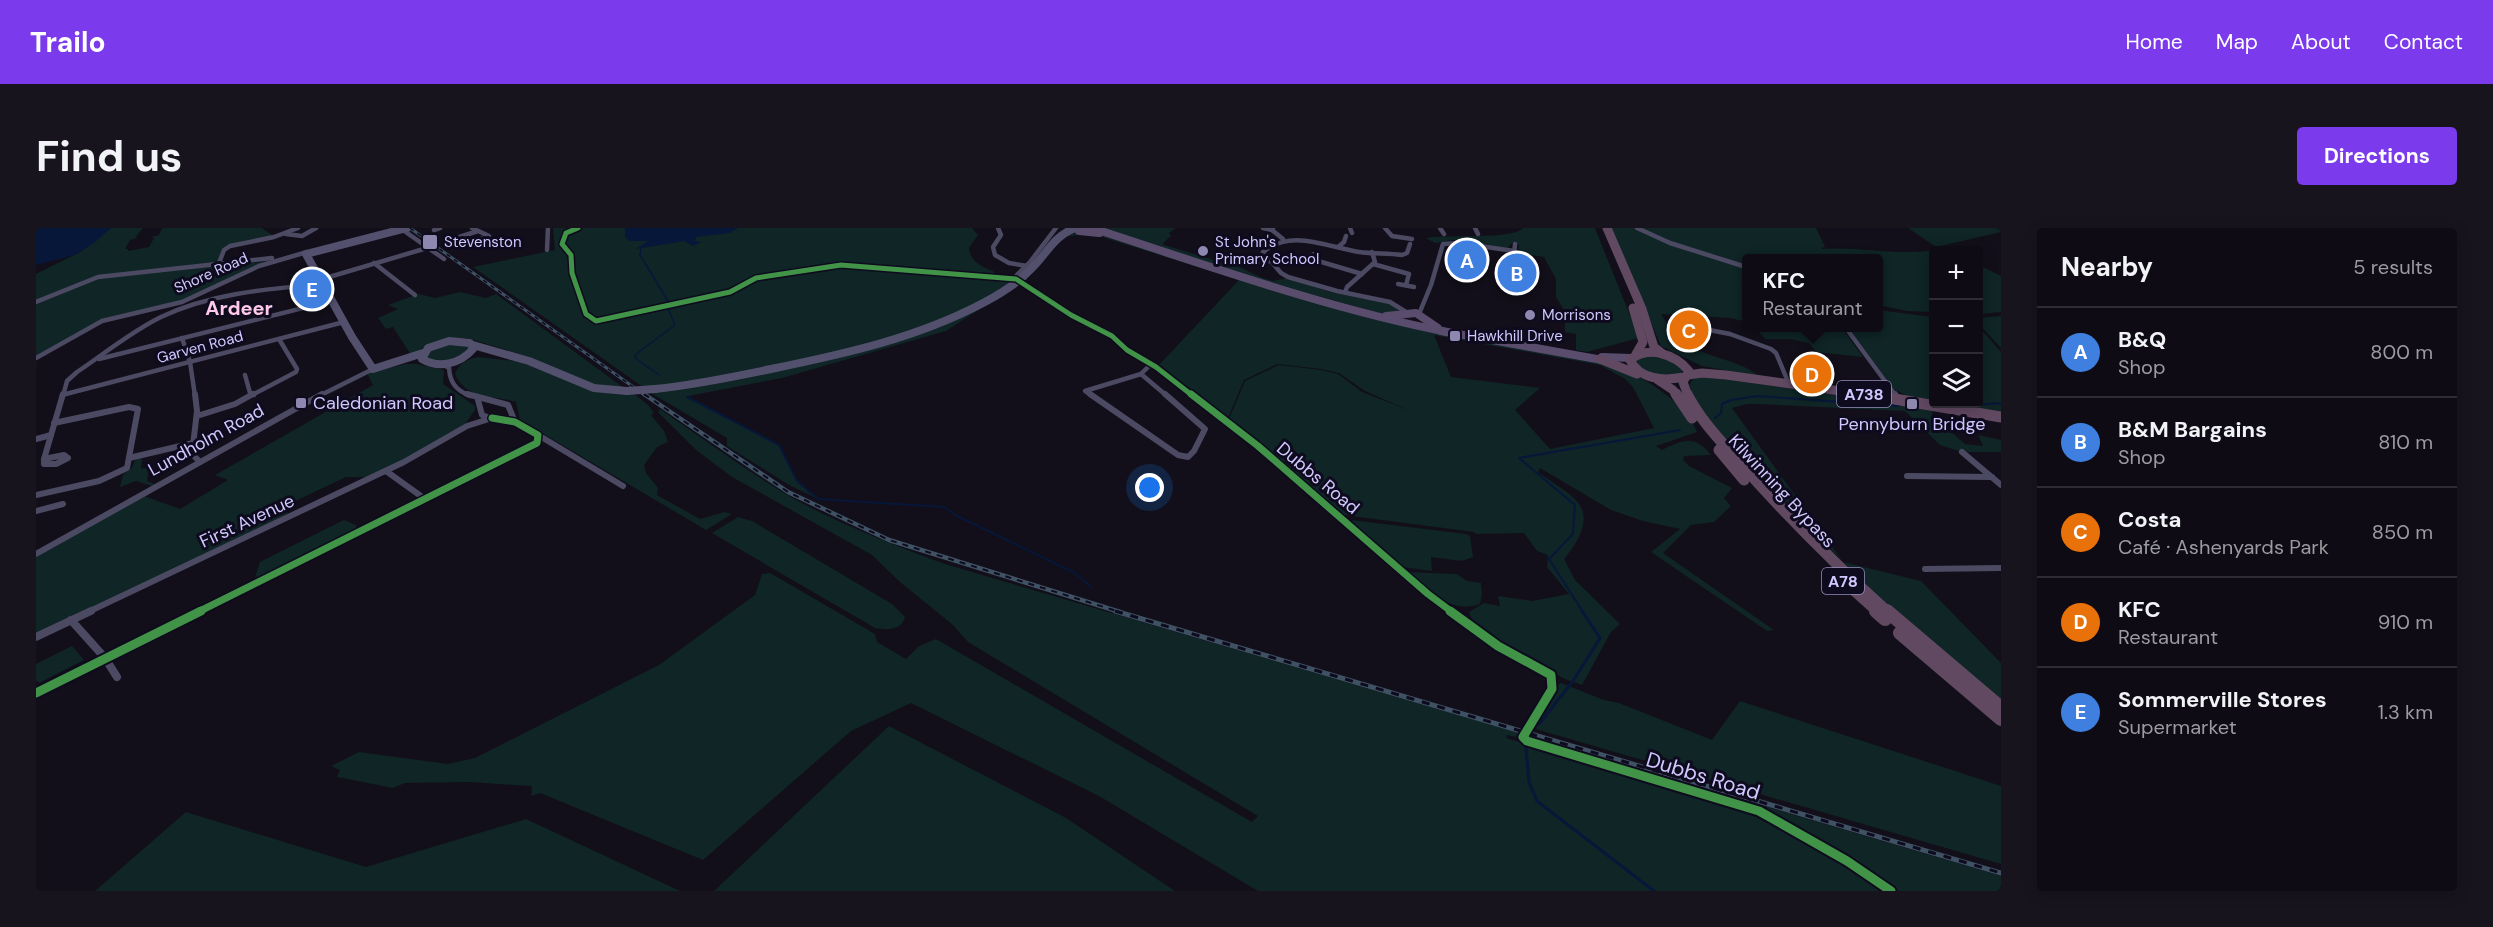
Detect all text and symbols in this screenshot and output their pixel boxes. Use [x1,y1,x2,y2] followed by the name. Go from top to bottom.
[30,24,106,61] text: Trailo
[2125,28,2183,56] text: Home
[2216,28,2258,56] text: Map
[2291,28,2351,56] text: About
[2384,28,2463,56] text: Contact
[2297,127,2457,185] button: Directions
[36,129,182,184] text: Find us
[444,232,522,252] place label: Stevenston
[1215,232,1319,269] place label: St John's Primary School
[421,233,439,251] marker: Stevenston
[1448,237,1486,282] pin: A
[1196,244,1210,258] marker: St John's Primary School
[1929,246,1983,408] map controls
[1929,246,1983,300] button: +
[171,248,251,298] street label: Shore Road
[1498,250,1536,296] pin: B
[2061,250,2153,284] text: Nearby
[1742,254,1883,332] popup
[2353,254,2433,280] text: 5 results
[292,266,332,312] pin: E
[1762,266,1805,295] text: KFC
[205,295,273,321] district label: Ardeer
[1762,295,1863,321] text: Restaurant
[1929,300,1983,354] button: −
[1542,305,1611,325] place label: Morrisons
[1523,308,1537,322] marker: Morrisons
[1670,308,1708,352] pin: C
[2118,325,2166,354] text: B&Q
[155,326,245,368] street label: Garven Road
[1467,326,1563,346] place label: Hawkhill Drive
[1448,329,1462,343] marker: Hawkhill Drive
[2073,339,2088,365] text: A
[2370,339,2433,365] text: 800 m
[1792,352,1832,396] pin: D
[1929,354,1983,408] button: layers
[2118,354,2165,380] text: Shop
[1837,381,1891,407] road number: A738
[313,391,453,415] place label: Caledonian Road
[294,396,308,410] marker: Caledonian Road
[1905,397,1919,411] marker: Pennyburn Bridge
[144,398,268,482] street label: Lundholm Road
[1839,412,1985,436] place label: Pennyburn Bridge
[2118,415,2267,444] text: B&M Bargains
[1723,429,1841,553] street label: Kilwinning Bypass
[2074,429,2087,455] text: B
[2378,429,2433,455] text: 810 m
[1272,436,1364,520] street label: Dubbs Road
[2118,444,2165,470] text: Shop
[1135,473,1164,502] your location
[196,489,298,553] street label: First Avenue
[2118,505,2181,534] text: Costa
[2073,519,2088,545] text: C
[2372,519,2433,545] text: 850 m
[2118,534,2329,560] text: Café · Ashenyards Park
[1822,568,1864,594] road number: A78
[2118,595,2161,624] text: KFC
[2073,609,2088,635] text: D
[2378,609,2433,635] text: 910 m
[2118,624,2218,650] text: Restaurant
[2118,685,2327,714] text: Sommerville Stores
[2075,699,2086,725] text: E
[2378,699,2433,725] text: 1.3 km
[2118,714,2237,740] text: Supermarket
[1643,745,1763,807] street label: Dubbs Road

